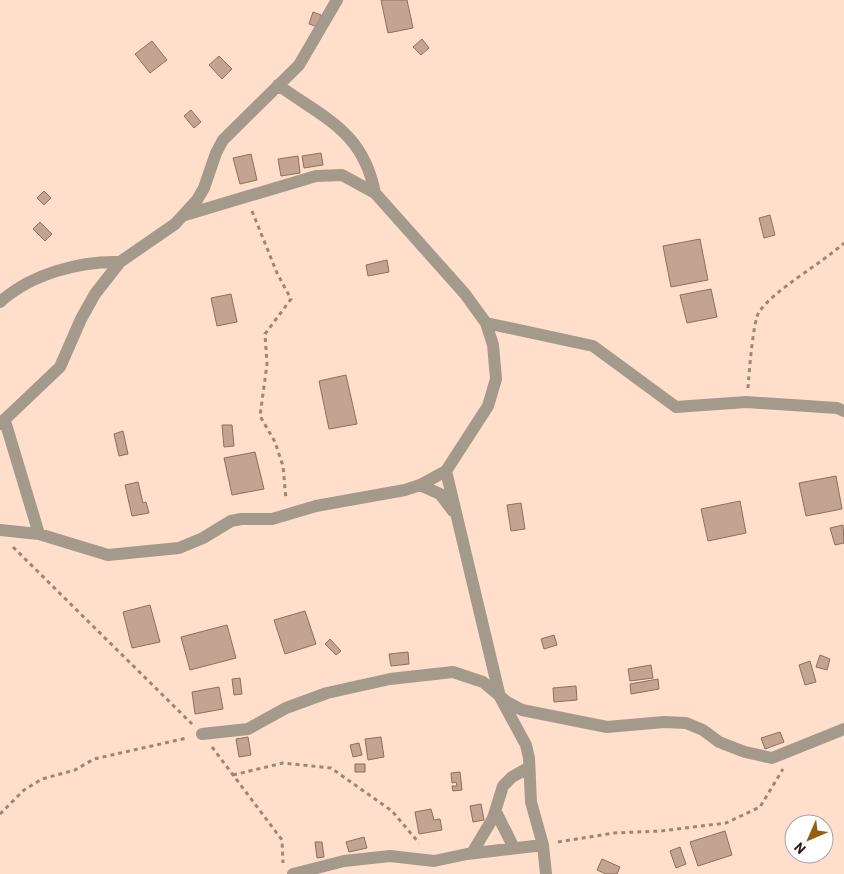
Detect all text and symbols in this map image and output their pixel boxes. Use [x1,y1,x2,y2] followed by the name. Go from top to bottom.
[784,814,834,864] north arrow
[790,839,809,858] text: N

